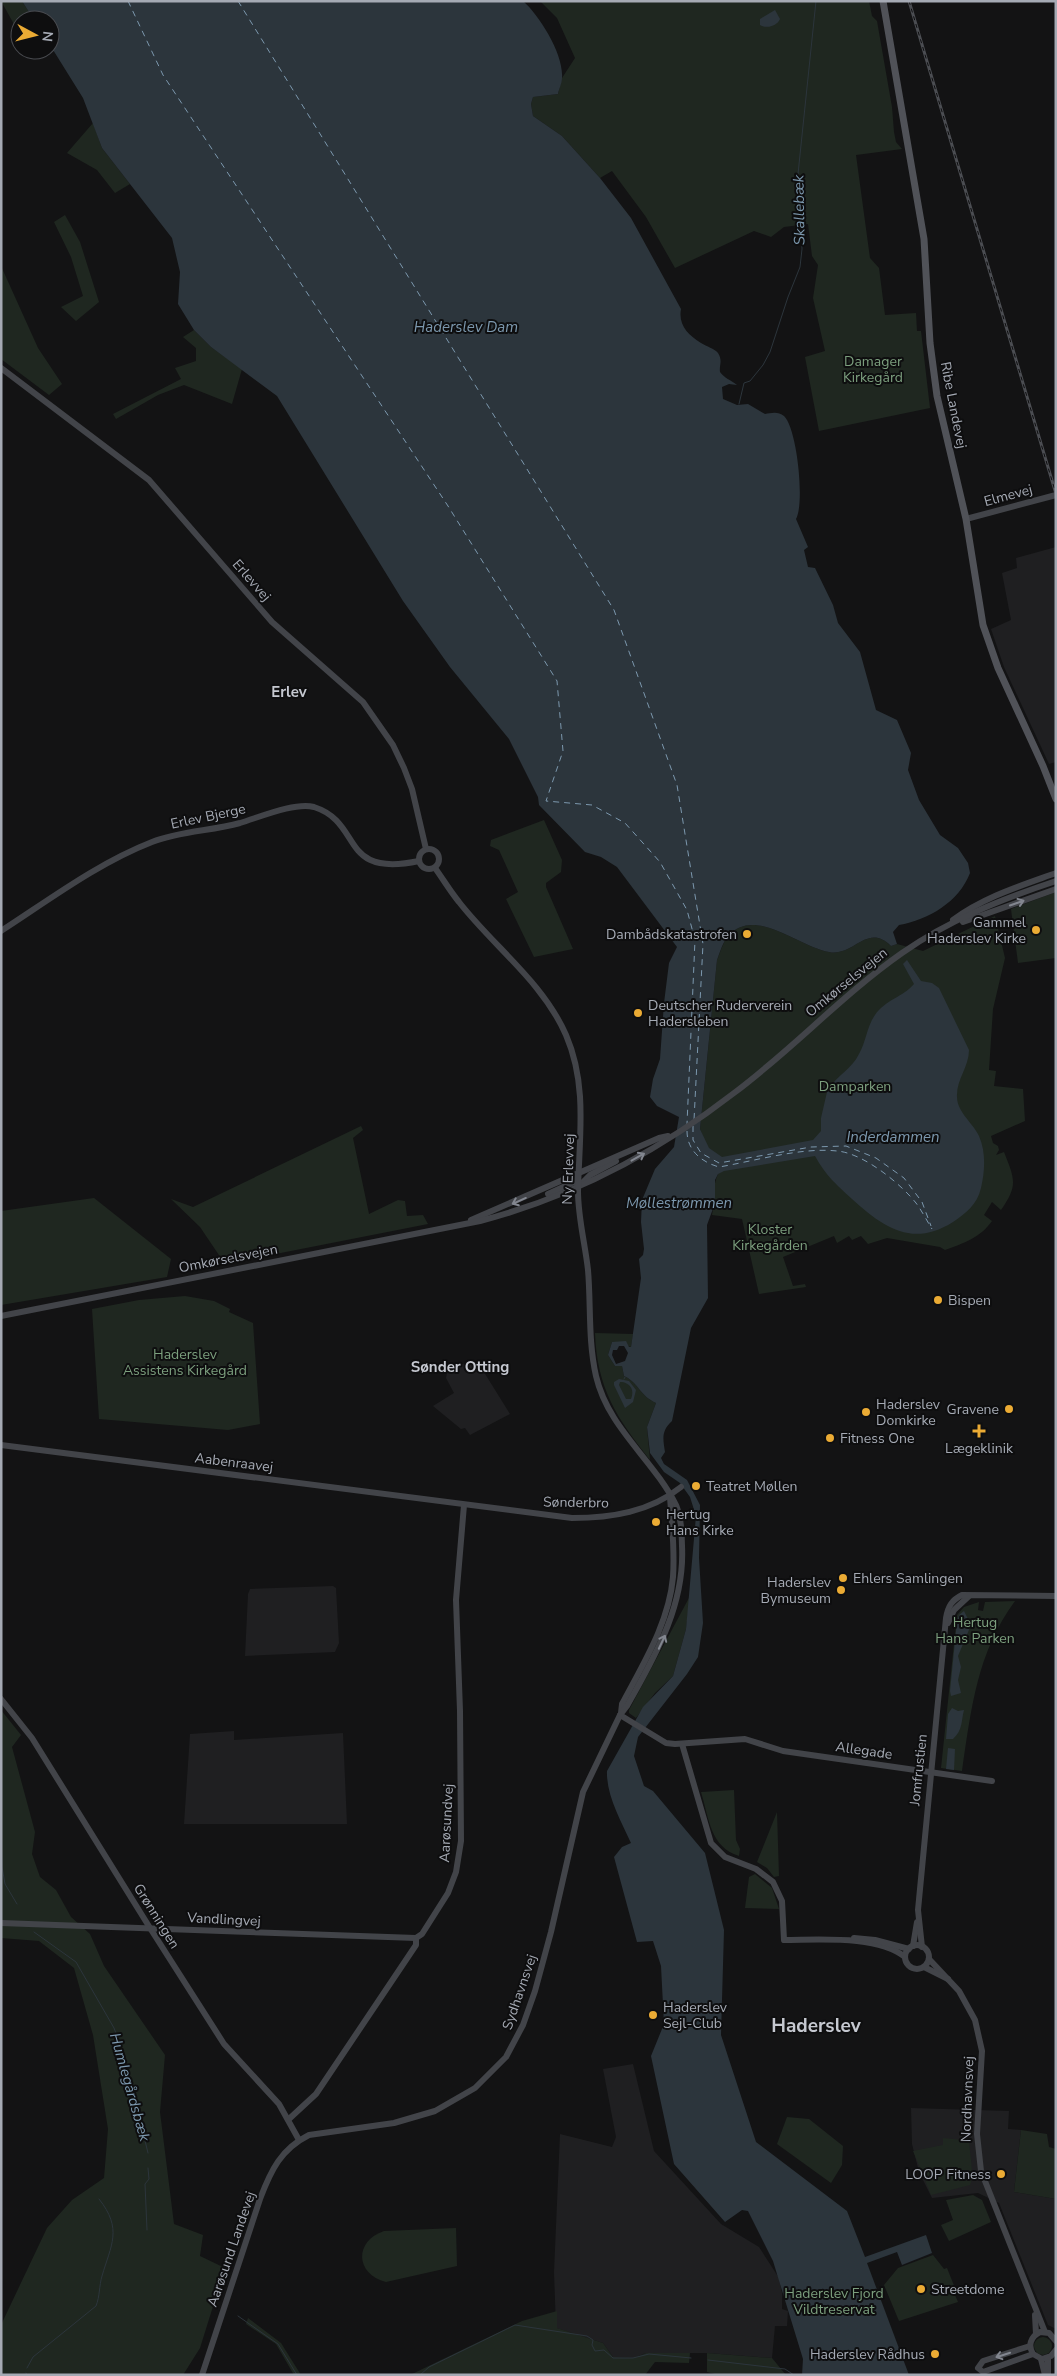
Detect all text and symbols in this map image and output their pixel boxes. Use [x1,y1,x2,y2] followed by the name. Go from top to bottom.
[10,10,60,60] north arrow
[37,30,57,43] text: N
[788,174,810,245] water label: Skallebæk
[414,317,518,337] water label: Haderslev Dam
[843,352,903,387] park label: Damager Kirkegård
[936,360,971,450] street label: Ribe Landevej
[982,480,1035,511] street label: Elmevej
[228,555,275,605] street label: Erlevvej
[271,682,307,702] district label: Erlev
[169,799,247,834] street label: Erlev Bjerge
[1009,898,1025,907] one-way arrow
[927,913,1027,948] place label: Gammel Haderslev Kirke
[1030,924,1042,936] marker: Gammel Haderslev Kirke
[606,925,737,944] place label: Dambådskatastrofen
[741,928,753,940] marker: Dambådskatastrofen
[801,943,891,1021] street label: Omkørselsvejen
[648,996,792,1031] place label: Deutscher Ruderverein Hadersleben
[632,1007,644,1019] marker: Deutscher Ruderverein Hadersleben
[819,1077,891,1096] park label: Damparken
[846,1127,940,1147] water label: Inderdammen
[558,1133,579,1205] street label: Ny Erlevvej
[630,1152,645,1162] one-way arrow
[626,1193,732,1213] water label: Møllestrømmen
[512,1196,527,1206] one-way arrow
[732,1220,808,1255] park label: Kloster Kirkegården
[177,1240,279,1277] street label: Omkørselsvejen
[948,1291,991,1310] place label: Bispen
[932,1294,944,1306] marker: Bispen
[123,1345,247,1380] park label: Haderslev Assistens Kirkegård
[411,1357,509,1377] district label: Sønder Otting
[876,1395,941,1430] place label: Haderslev Domkirke
[947,1400,999,1419] place label: Gravene
[1003,1403,1015,1415] marker: Gravene
[860,1406,872,1418] marker: Haderslev Domkirke
[972,1424,986,1438] marker: Lægeklinik
[840,1429,914,1448] place label: Fitness One
[824,1432,836,1444] marker: Fitness One
[945,1439,1014,1458] place label: Lægeklinik
[194,1448,274,1477] street label: Aabenraavej
[706,1477,797,1496] place label: Teatret Møllen
[690,1480,702,1492] marker: Teatret Møllen
[543,1492,609,1513] street label: Sønderbro
[666,1505,734,1540] place label: Hertug Hans Kirke
[650,1516,662,1528] marker: Hertug Hans Kirke
[853,1569,963,1588] place label: Ehlers Samlingen
[837,1572,849,1584] marker: Ehlers Samlingen
[760,1573,832,1608] place label: Haderslev Bymuseum
[835,1584,847,1596] marker: Haderslev Bymuseum
[935,1613,1015,1648] park label: Hertug Hans Parken
[657,1635,667,1650] one-way arrow
[905,1733,932,1808] street label: Jomfrustien
[834,1737,894,1764] street label: Allegade
[435,1783,458,1863] street label: Aarøsundvej
[129,1880,184,1952] street label: Grønningen
[186,1908,261,1931] street label: Vandlingvej
[498,1952,541,2032] street label: Sydhavnsvej
[663,1998,728,2033] place label: Haderslev Sejl-Club
[647,2009,659,2021] marker: Haderslev Sejl-Club
[771,2013,862,2039] district label: Haderslev
[105,2030,155,2144] water label: Humlegårdsbæk
[957,2056,978,2142] street label: Nordhavnsvej
[905,2165,991,2184] place label: LOOP Fitness
[995,2168,1007,2180] marker: LOOP Fitness
[203,2189,260,2309] street label: Aarøsund Landevej
[931,2280,1005,2299] place label: Streetdome
[915,2283,927,2295] marker: Streetdome
[784,2284,884,2319] park label: Haderslev Fjord Vildtreservat
[810,2345,925,2364] place label: Haderslev Rådhus
[929,2348,941,2360] marker: Haderslev Rådhus
[995,2350,1011,2360] one-way arrow

